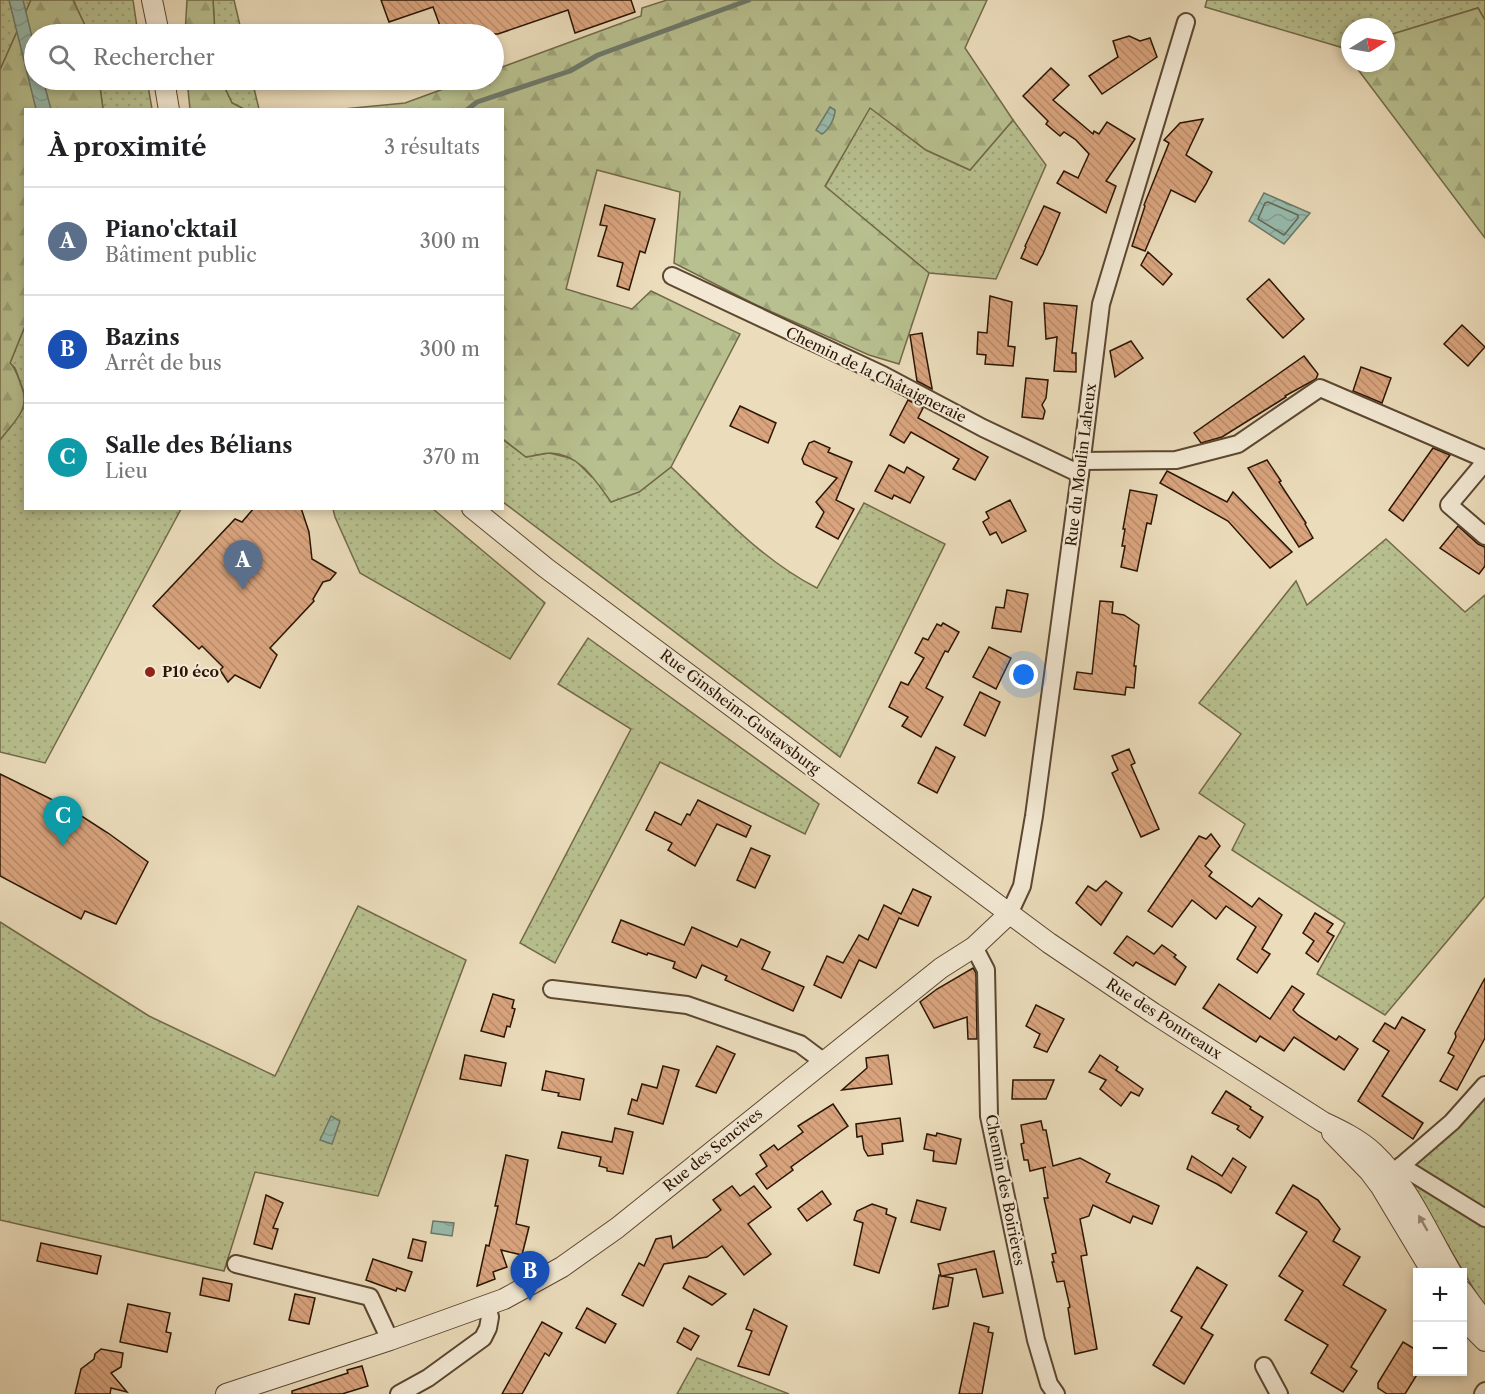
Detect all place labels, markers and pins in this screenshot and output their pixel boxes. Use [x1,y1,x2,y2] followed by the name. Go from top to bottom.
[224,540,262,590] pin: A
[162,662,219,681] place label: P10 éco
[143,665,157,679] marker: P10 éco
[44,796,82,846] pin: C
[510,1252,550,1301] pin: B

